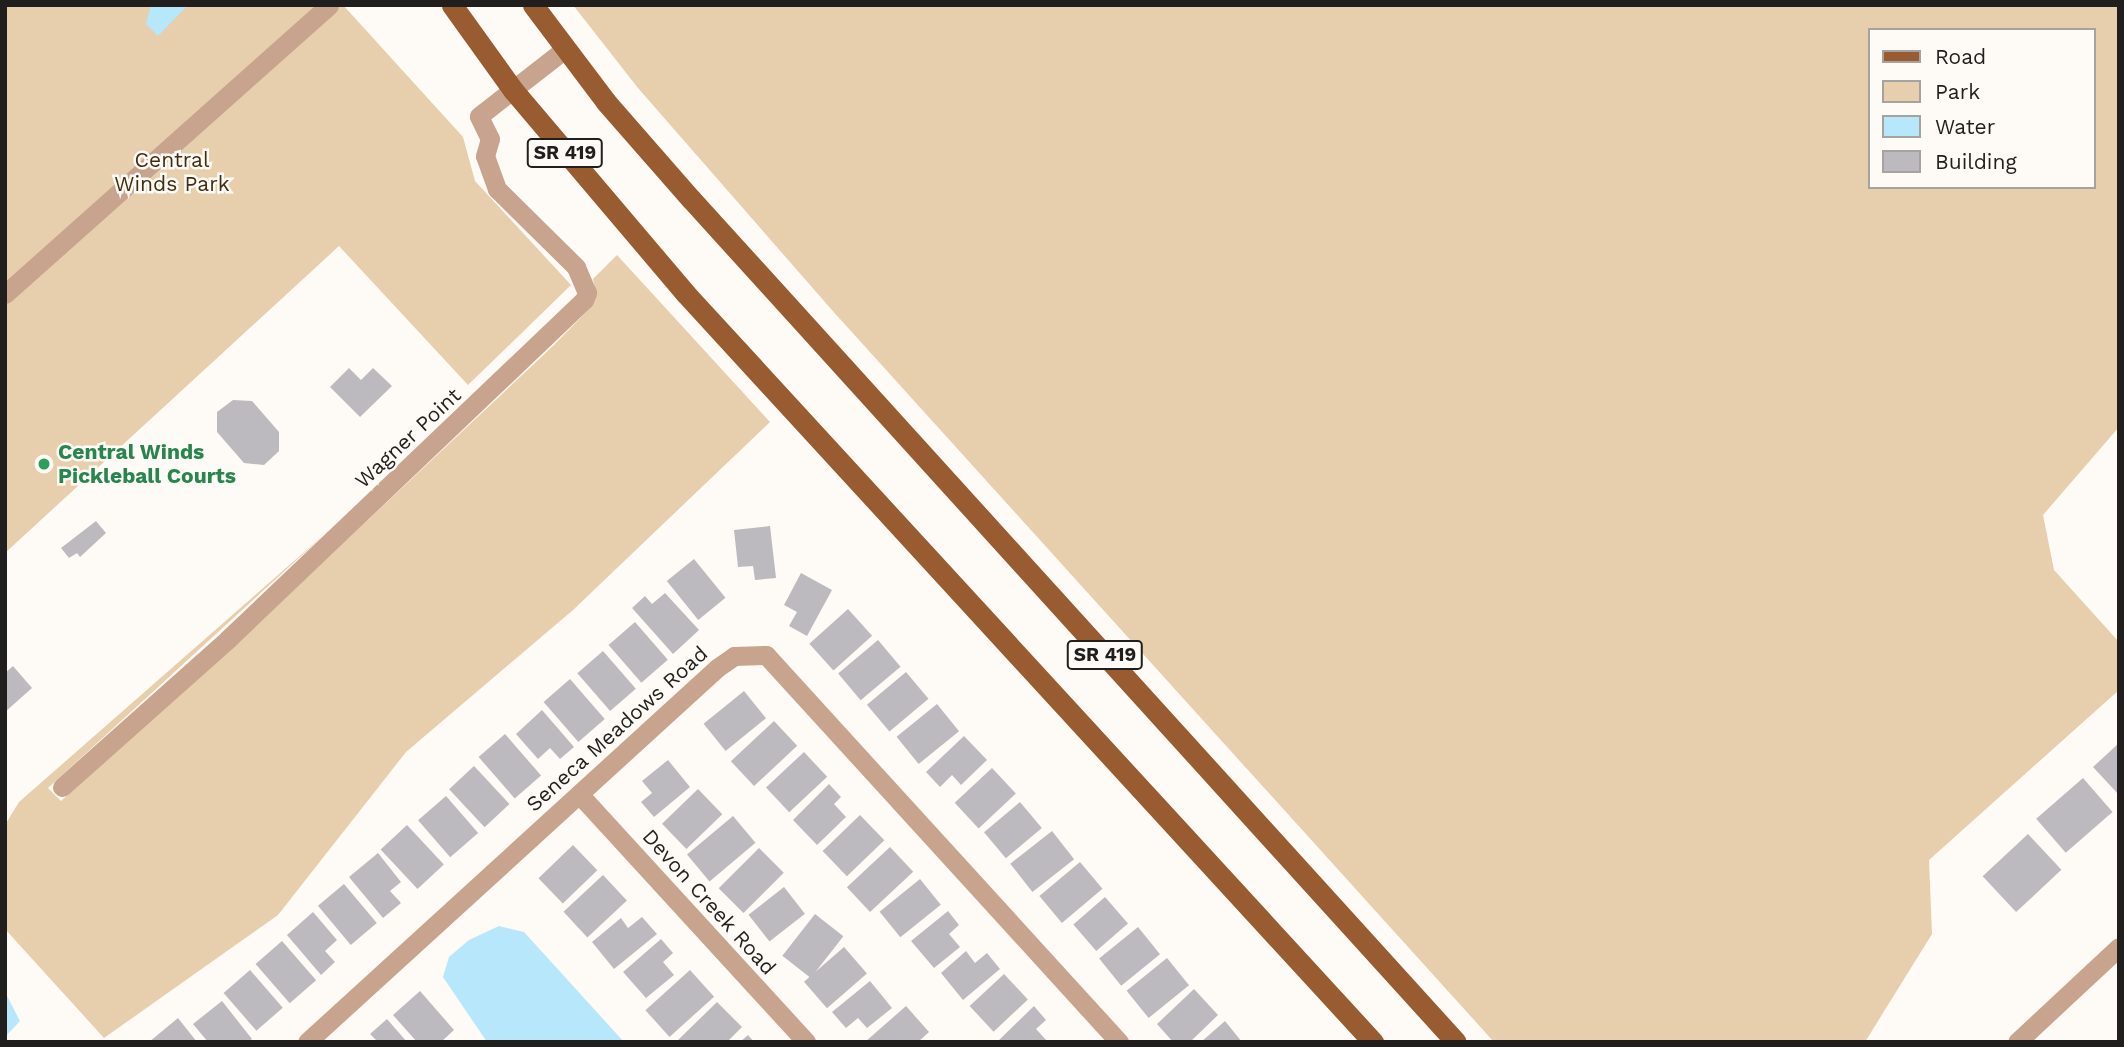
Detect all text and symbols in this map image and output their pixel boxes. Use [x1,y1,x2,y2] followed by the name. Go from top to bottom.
[1868,28,2096,189] legend
[1935,44,1986,69] text: Road
[1935,79,1980,104] text: Park
[1935,114,1995,139] text: Water
[526,138,604,168] road number: SR 419
[114,147,230,197] park label: Central Winds Park
[1935,149,2017,174] text: Building
[350,383,466,493] street label: Wagner Point
[58,439,236,489] place label: Central Winds Pickleball Courts
[36,456,52,472] marker: Central Winds Pickleball Courts
[1066,640,1144,670] road number: SR 419
[521,641,713,817] street label: Seneca Meadows Road
[637,824,781,980] street label: Devon Creek Road

